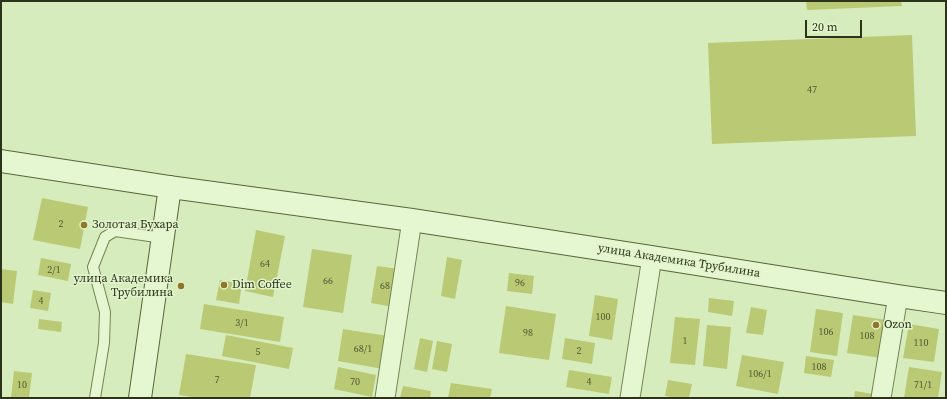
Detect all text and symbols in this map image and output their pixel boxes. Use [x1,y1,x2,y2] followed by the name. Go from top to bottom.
[807,12,864,38] scale bar
[812,19,838,35] text: 20 m
[807,84,817,96] house number: 47
[59,218,63,230] house number: 2
[92,218,179,232] place label: Золотая Бухара
[79,220,89,230] marker: Золотая Бухара
[597,241,761,281] street label: улица Академика Трубилина
[260,258,270,270] house number: 64
[47,264,61,276] house number: 2/1
[74,272,173,300] place label: улица Академика Трубилина
[323,275,333,287] house number: 66
[515,277,525,289] house number: 96
[232,278,292,292] place label: Dim Coffee
[219,280,229,290] marker: Dim Coffee
[380,280,390,292] house number: 68
[176,281,186,291] marker: улица Академика Трубилина
[39,295,43,307] house number: 4
[596,311,610,323] house number: 100
[235,317,249,329] house number: 3/1
[884,318,912,332] place label: Ozon
[871,320,881,330] marker: Ozon
[819,326,833,338] house number: 106
[523,327,533,339] house number: 98
[860,330,874,342] house number: 108
[683,335,687,347] house number: 1
[914,337,928,349] house number: 110
[354,343,372,355] house number: 68/1
[577,345,581,357] house number: 2
[256,346,260,358] house number: 5
[812,361,826,373] house number: 108
[748,368,772,380] house number: 106/1
[215,374,219,386] house number: 7
[350,376,360,388] house number: 70
[587,376,591,388] house number: 4
[17,379,27,391] house number: 10
[914,379,932,391] house number: 71/1

